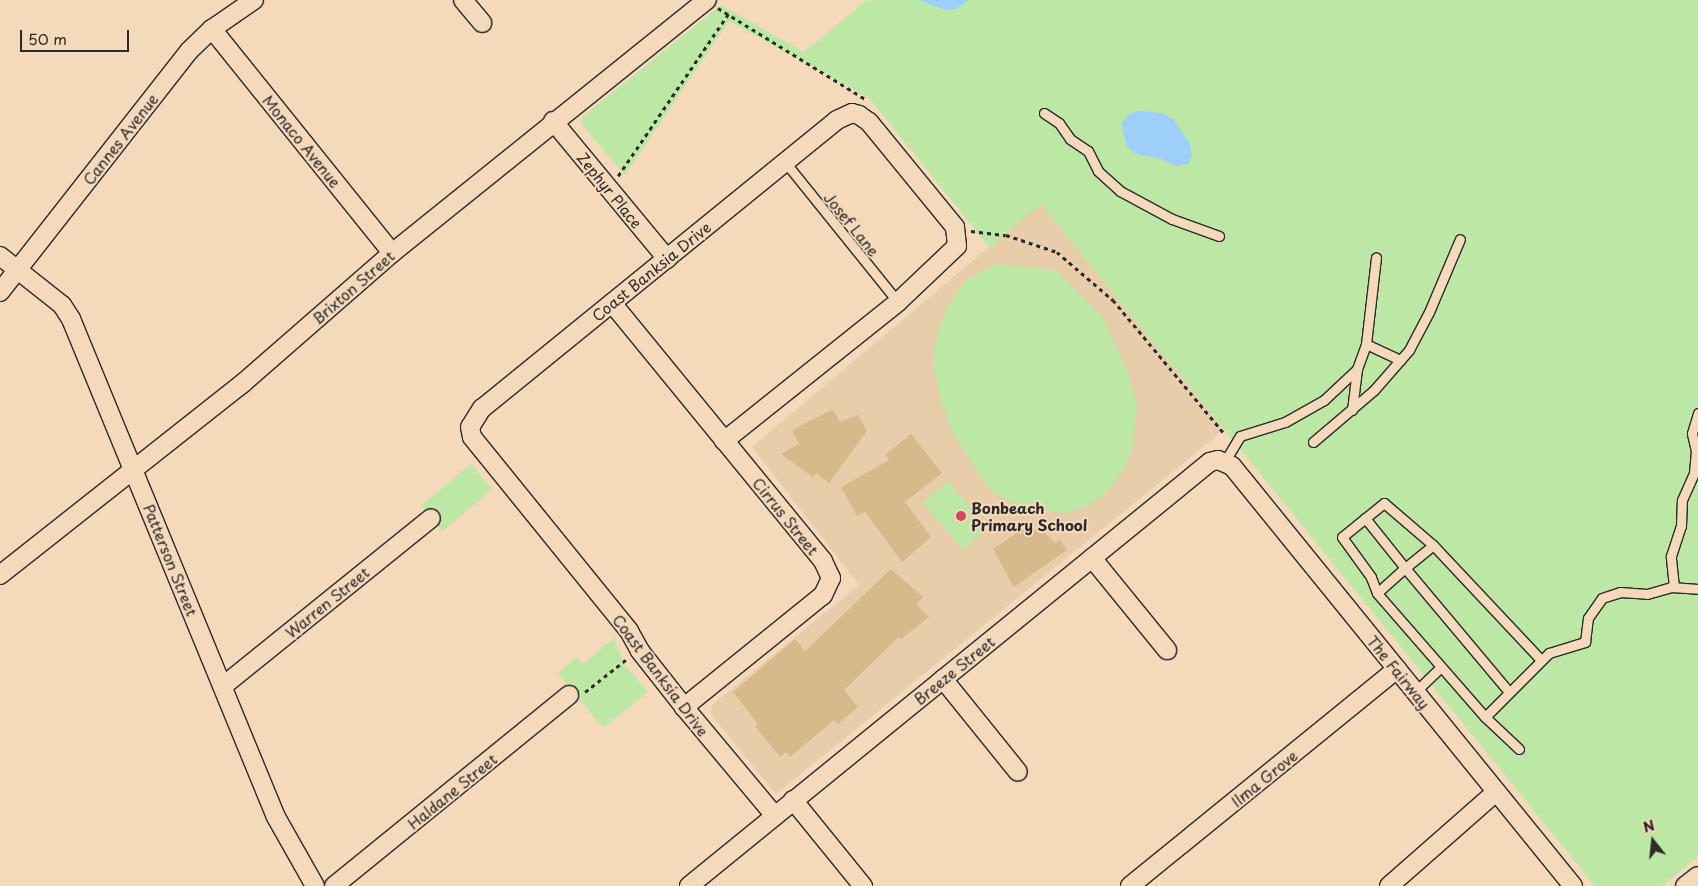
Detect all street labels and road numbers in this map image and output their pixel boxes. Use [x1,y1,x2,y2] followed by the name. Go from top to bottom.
[79,90,161,188] street label: Cannes Avenue
[259,91,345,191] street label: Monaco Avenue
[573,148,647,232] street label: Zephyr Place
[821,188,883,260] street label: Josef Lane
[588,218,714,324] street label: Coast Banksia Drive
[308,247,398,327] street label: Brixton Street
[749,474,823,558] street label: Cirrus Street
[140,502,202,618] street label: Patterson Street
[281,562,373,642] street label: Warren Street
[609,611,713,739] street label: Coast Banksia Drive
[910,632,998,708] street label: Breeze Street
[1364,632,1434,712] street label: The Fairway
[1227,746,1301,810] street label: Ilma Grove
[404,749,500,833] street label: Haldane Street

